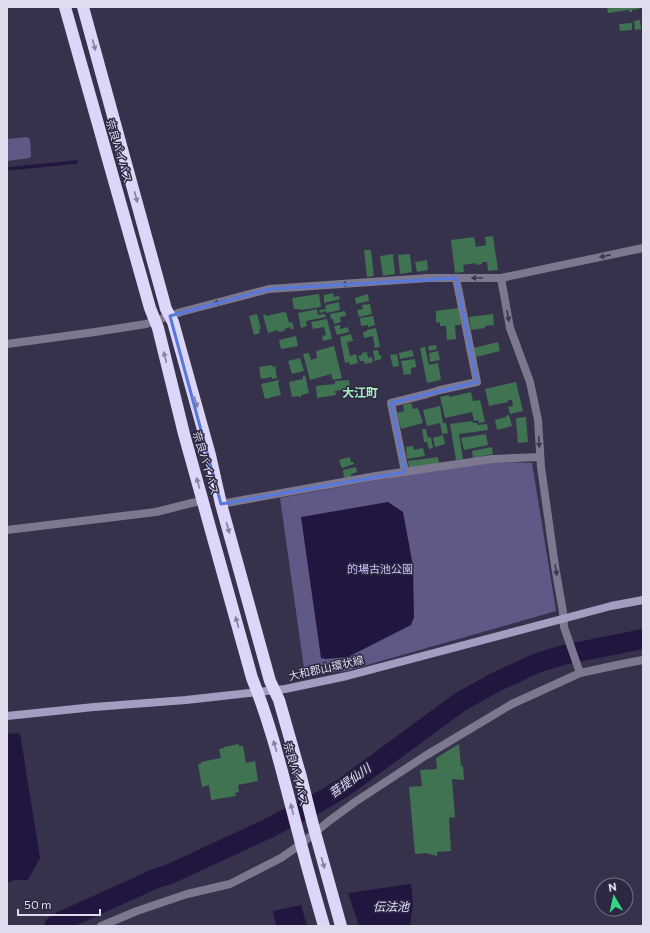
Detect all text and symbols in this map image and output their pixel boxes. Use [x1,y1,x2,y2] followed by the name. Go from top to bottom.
[91,38,97,51] one-way arrow
[104,117,135,184] street label: 奈良バイパス
[133,191,139,203] one-way arrow
[599,253,611,259] one-way arrow
[470,275,483,281] one-way arrow
[341,280,353,287] one-way arrow
[213,299,225,305] one-way arrow
[506,310,512,322] one-way arrow
[162,351,168,363] one-way arrow
[342,385,378,399] district label: 大江町
[193,396,199,408] one-way arrow
[191,429,222,496] street label: 奈良バイパス
[536,436,542,449] one-way arrow
[195,477,201,489] one-way arrow
[225,522,231,534] one-way arrow
[347,562,413,575] park label: 的場古池公園
[553,564,559,577] one-way arrow
[234,616,240,628] one-way arrow
[287,653,365,683] street label: 大和郡山環状線
[272,740,278,752] one-way arrow
[282,740,311,807] street label: 奈良バイパス
[326,759,375,800] water label: 菩提仙川
[289,803,295,815] one-way arrow
[320,857,326,869] one-way arrow
[594,877,634,917] north arrow
[607,880,617,894] text: N
[18,891,100,917] scale bar
[24,897,52,911] text: 50 m
[373,899,410,913] water label: 伝法池

